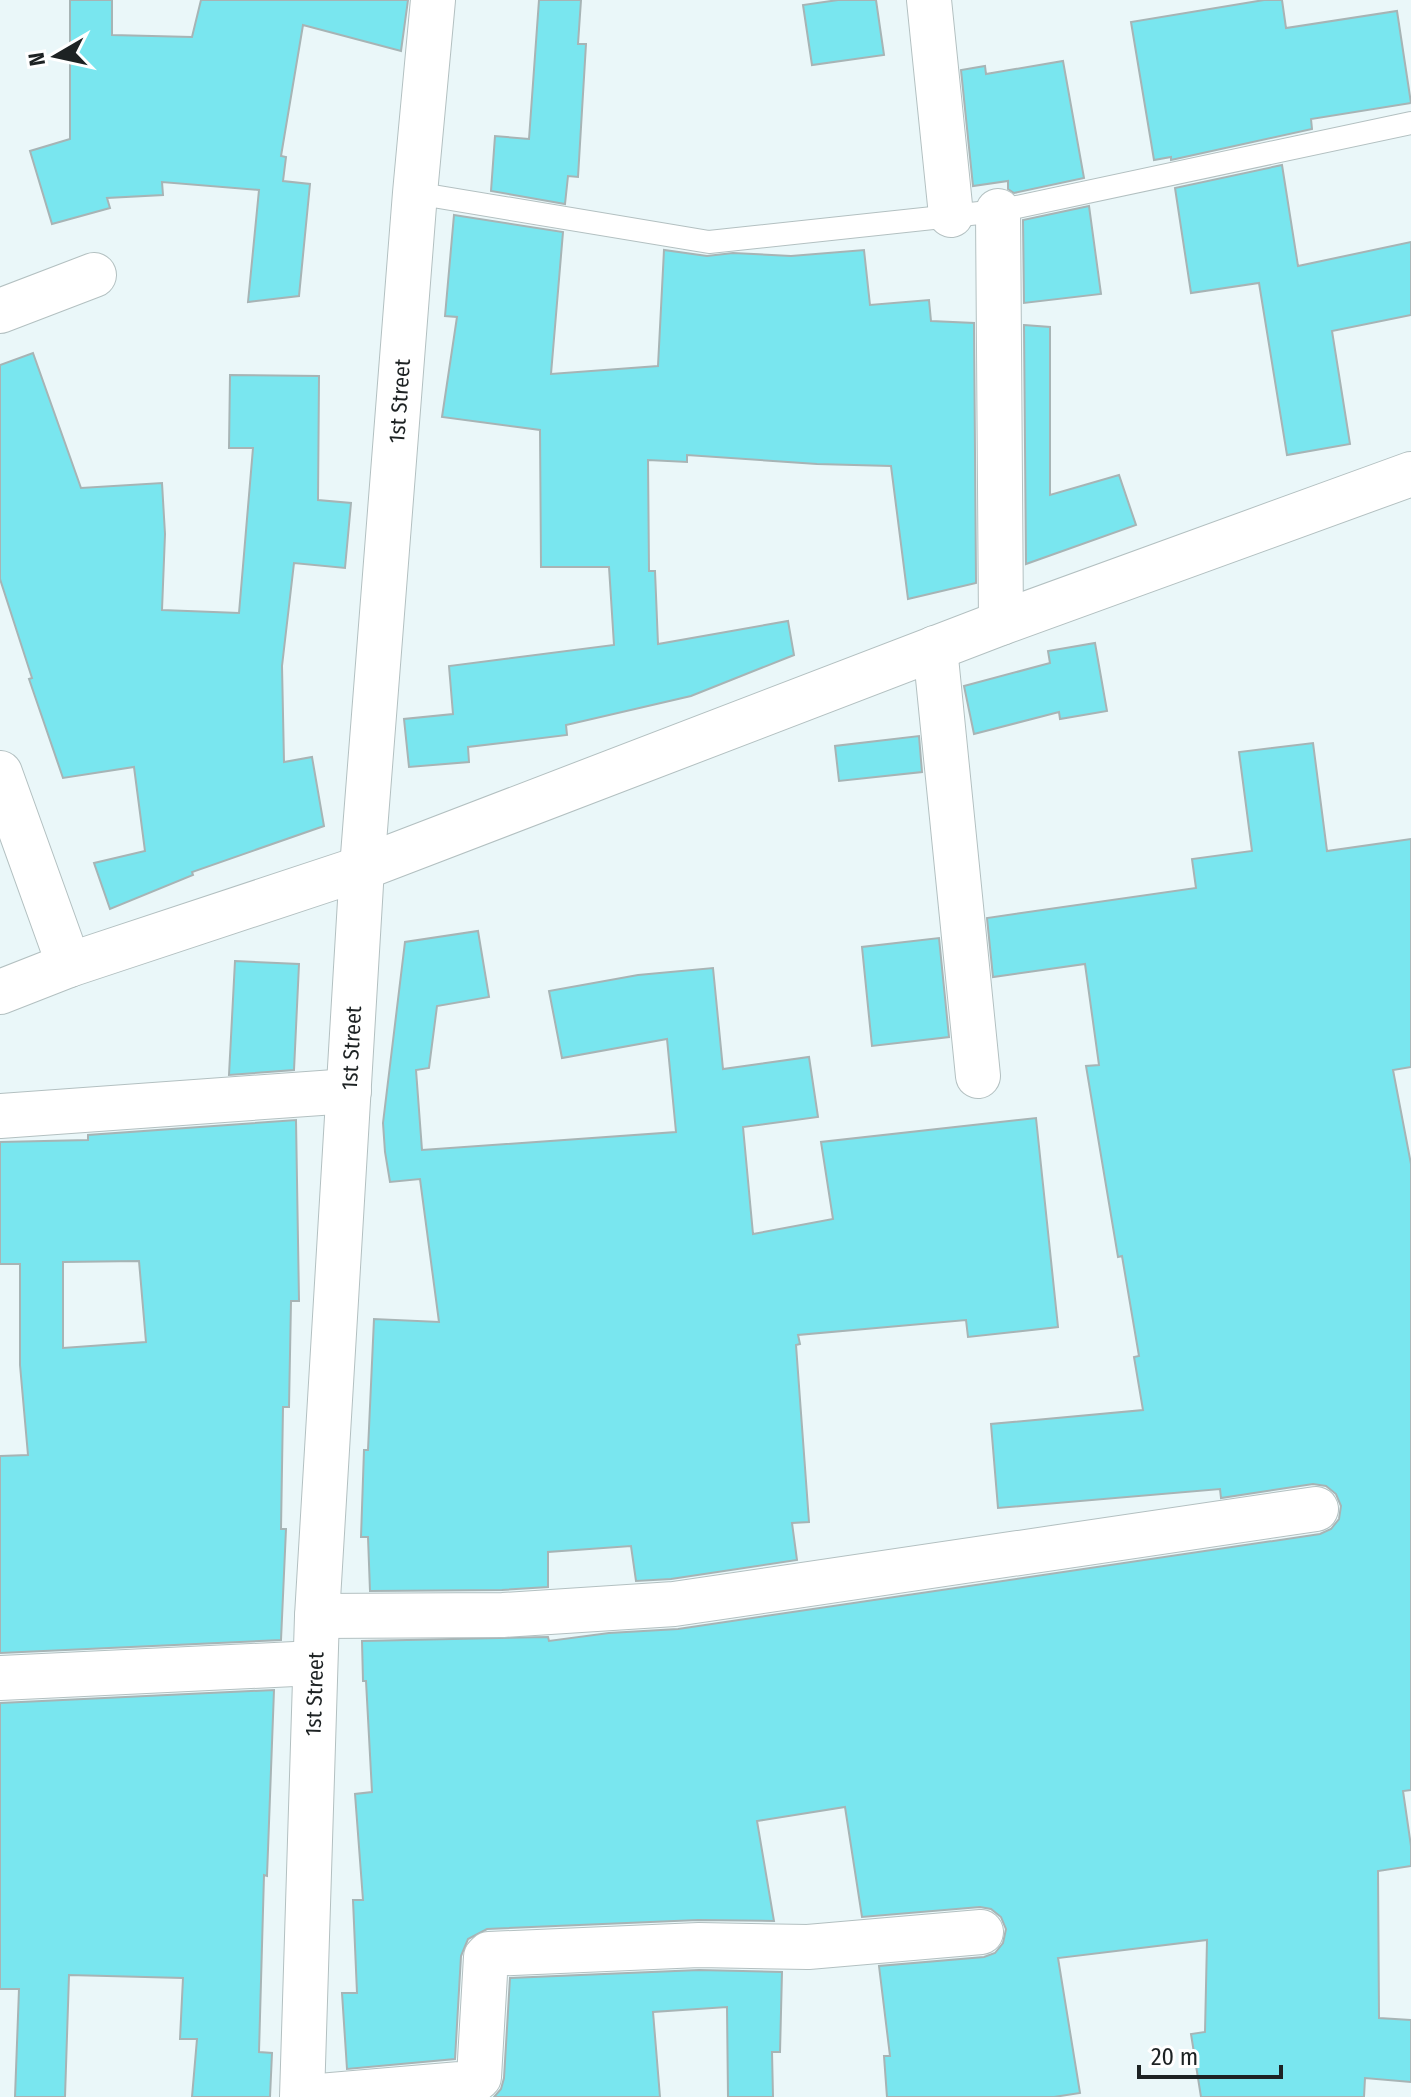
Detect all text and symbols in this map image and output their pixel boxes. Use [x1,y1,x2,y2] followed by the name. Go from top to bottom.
[16,16,96,96] north arrow
[22,50,51,68] text: N
[383,357,416,444] street label: 1st Street
[336,1004,367,1091] street label: 1st Street
[300,1651,329,1737] street label: 1st Street
[1139,2029,1281,2079] scale bar
[1151,2043,1198,2071] text: 20 m

